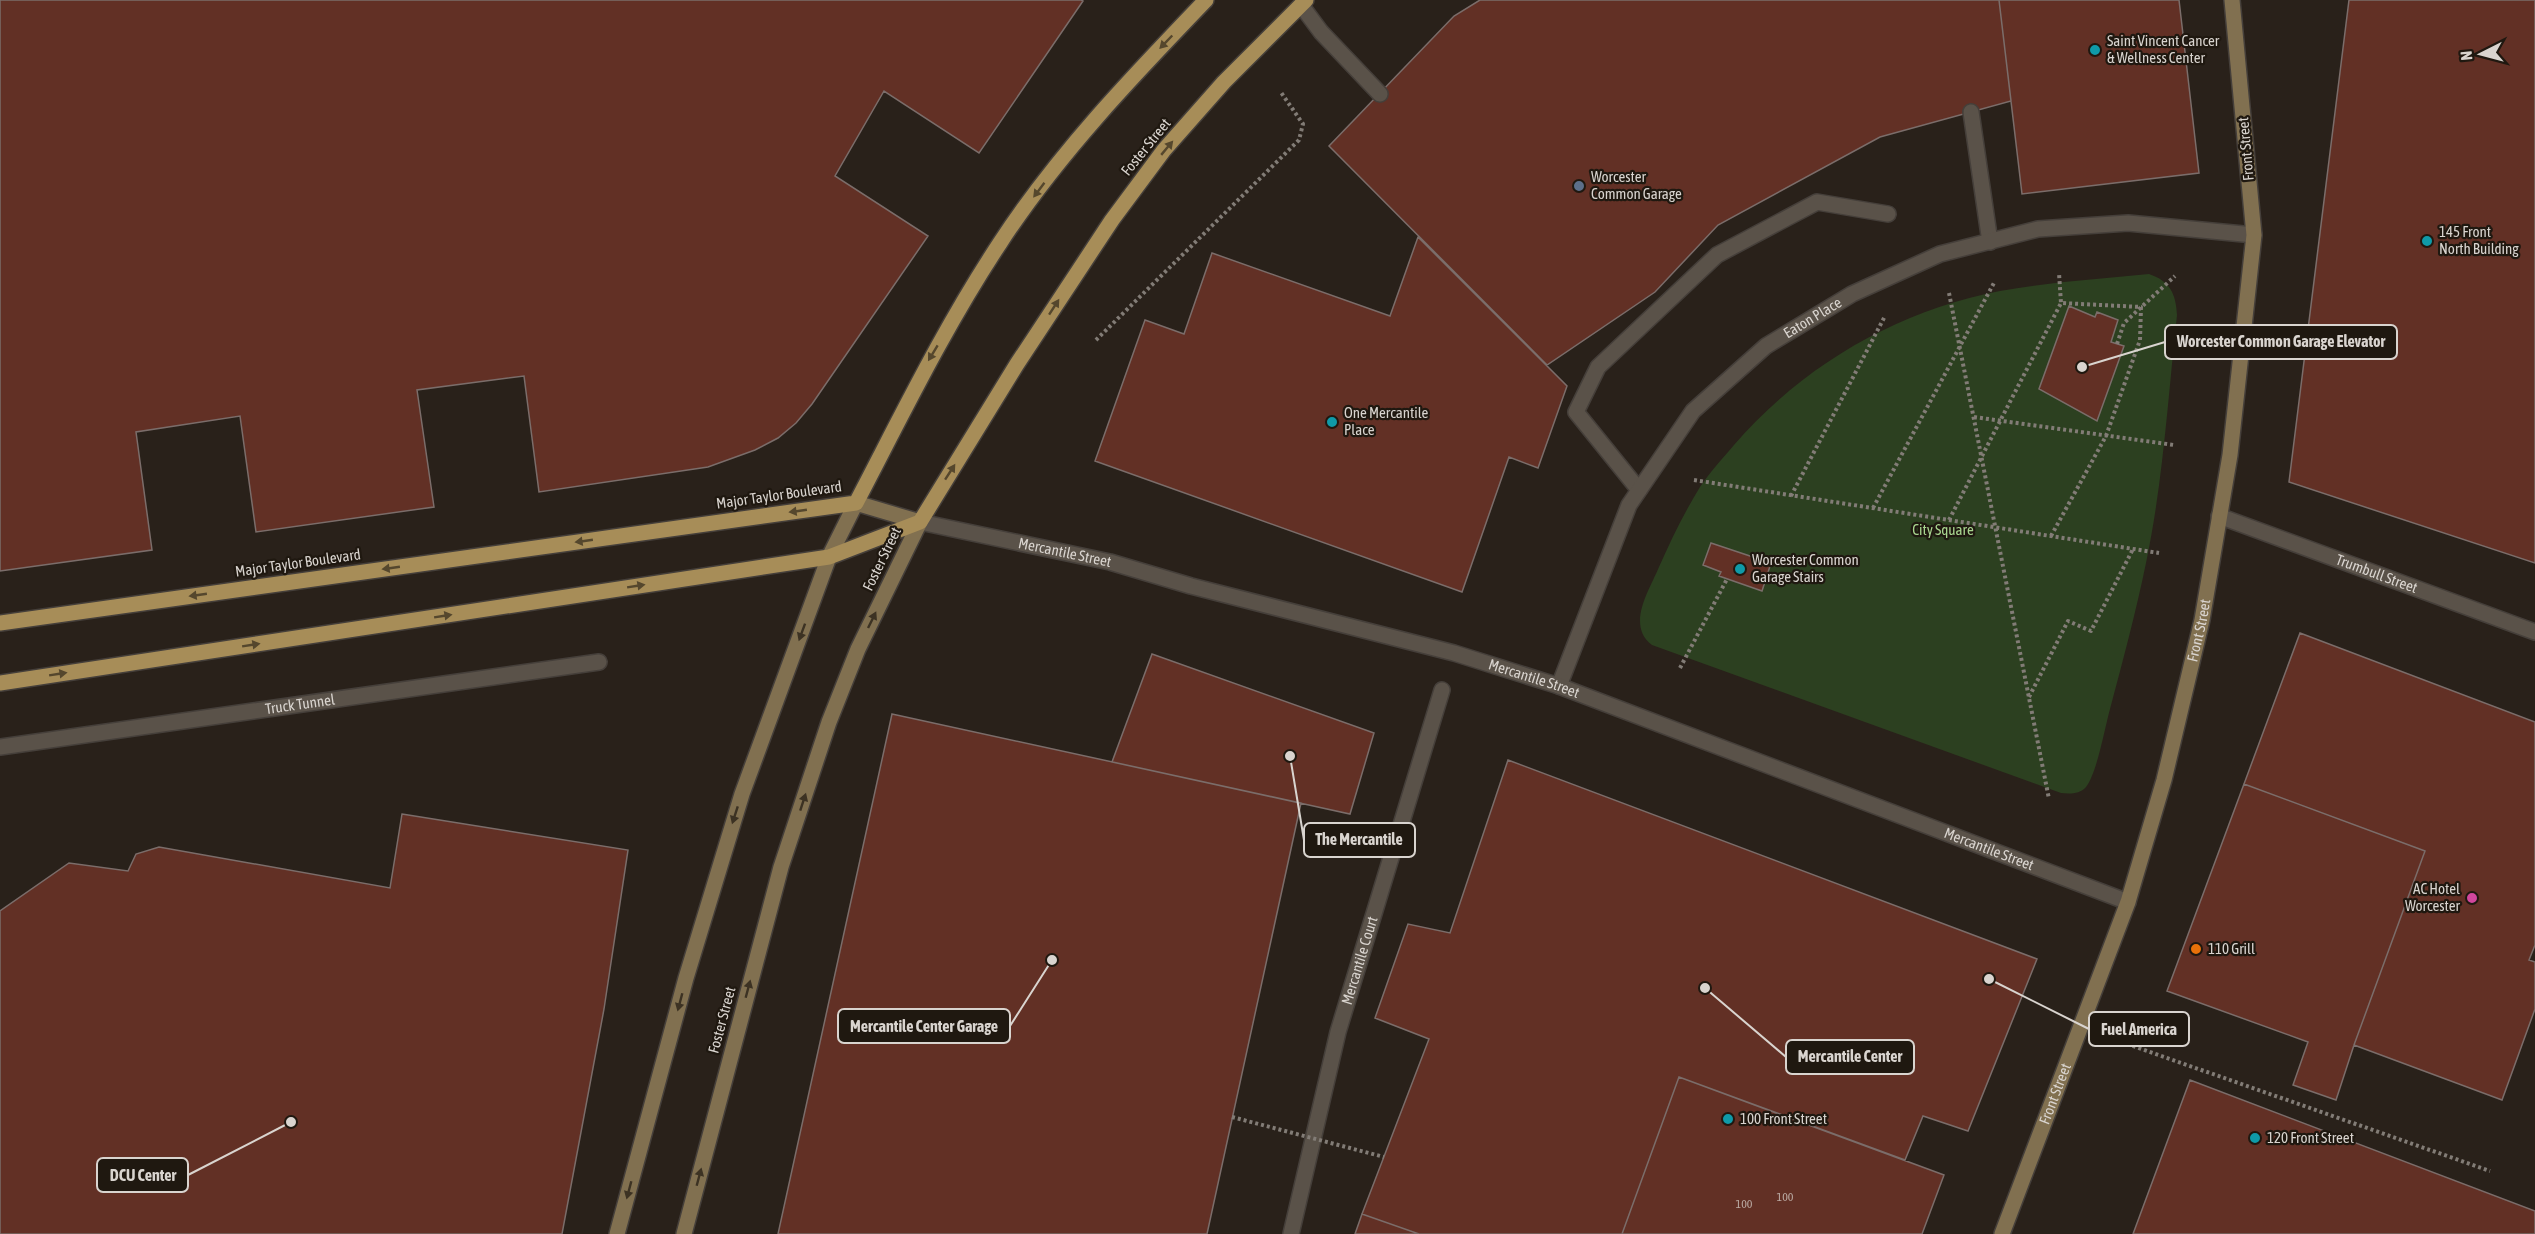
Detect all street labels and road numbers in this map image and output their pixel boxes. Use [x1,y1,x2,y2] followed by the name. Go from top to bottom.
[1117,115,1174,179] street label: Foster Street
[2234,117,2257,182] street label: Front Street
[1780,293,1845,341] street label: Eaton Place
[715,477,843,512] street label: Major Taylor Boulevard
[859,524,904,593] street label: Foster Street
[1017,534,1113,570] street label: Mercantile Street
[234,545,362,580] street label: Major Taylor Boulevard
[2334,551,2420,596] street label: Trumbull Street
[2183,598,2213,663] street label: Front Street
[1487,655,1582,701] street label: Mercantile Street
[264,691,336,717] street label: Truck Tunnel
[1942,824,2036,873] street label: Mercantile Street
[1338,914,1381,1007] street label: Mercantile Court
[704,985,739,1055] street label: Foster Street
[2035,1061,2074,1126] street label: Front Street

